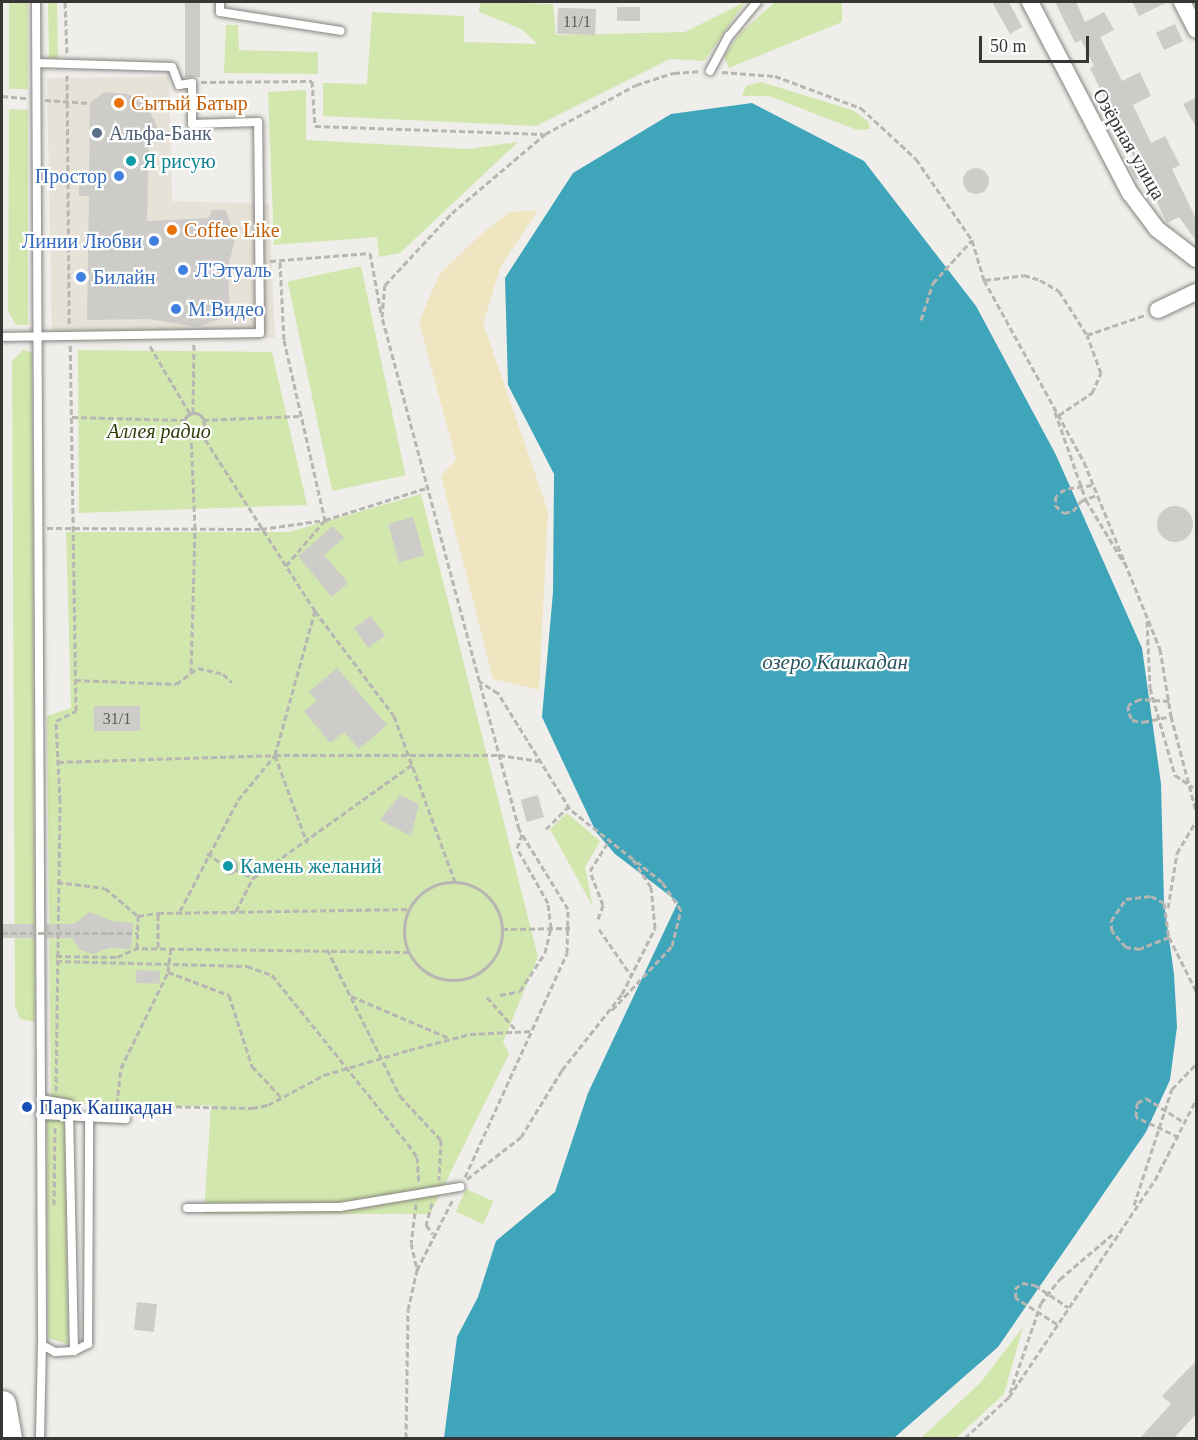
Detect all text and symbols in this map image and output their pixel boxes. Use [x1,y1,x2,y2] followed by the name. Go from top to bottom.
[563,12,591,32] house number: 11/1
[982,24,1092,62] scale bar
[990,36,1027,56] text: 50 m
[1088,84,1170,204] street label: Озёрная улица
[131,91,248,115] place label: Сытый Батыр
[112,96,126,110] marker: Сытый Батыр
[109,121,212,145] place label: Альфа-Банк
[90,126,104,140] marker: Альфа-Банк
[143,149,216,173] place label: Я рисую
[124,154,138,168] marker: Я рисую
[35,164,107,188] place label: Простор
[112,169,126,183] marker: Простор
[184,218,280,242] place label: Coffee Like
[165,223,179,237] marker: Coffee Like
[22,229,142,253] place label: Линии Любви
[147,234,161,248] marker: Линии Любви
[195,258,272,282] place label: Л'Этуаль
[176,263,190,277] marker: Л'Этуаль
[93,265,155,289] place label: Билайн
[74,270,88,284] marker: Билайн
[188,297,264,321] place label: М.Видео
[169,302,183,316] marker: М.Видео
[107,419,211,443] park label: Аллея радио
[762,649,908,675] water label: озеро Кашкадан
[103,709,131,729] house number: 31/1
[240,854,382,878] place label: Камень желаний
[221,859,235,873] marker: Камень желаний
[39,1095,172,1119] place label: Парк Кашкадан
[20,1100,34,1114] marker: Парк Кашкадан

